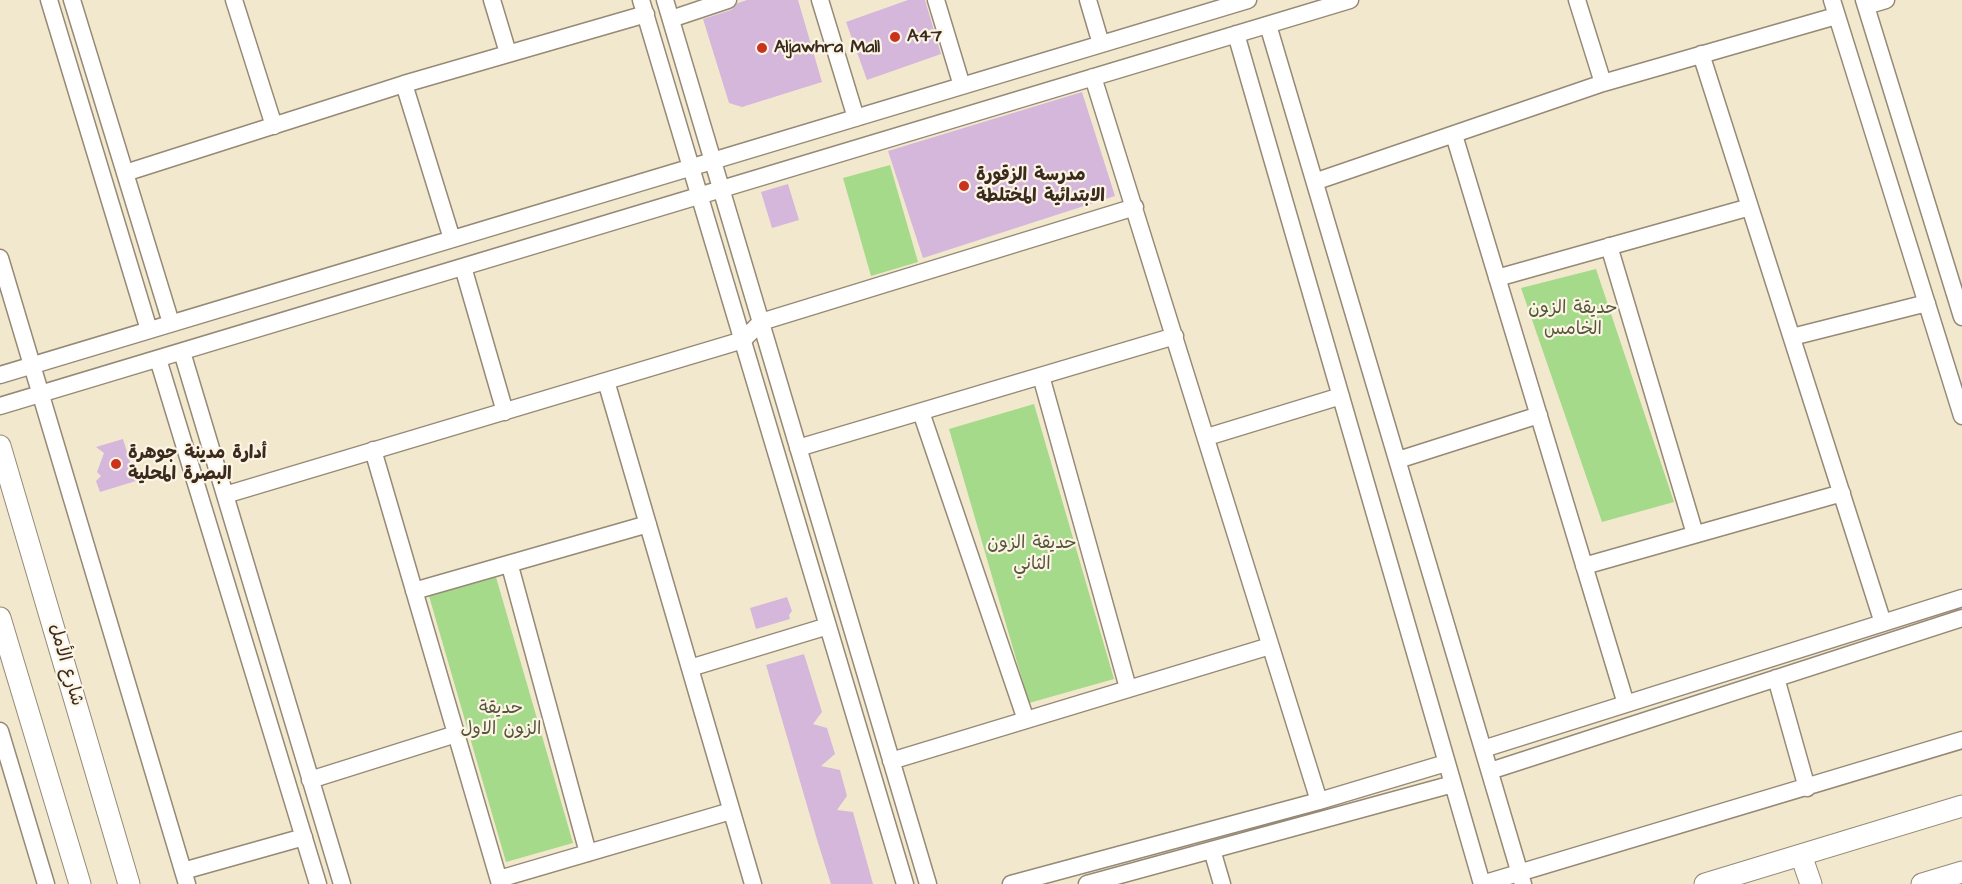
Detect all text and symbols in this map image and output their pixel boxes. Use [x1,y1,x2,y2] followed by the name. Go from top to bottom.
[907,26,942,48] place label: A47
[888,30,902,44] marker: A47
[774,37,880,59] place label: Aljawhra Mall
[755,41,769,55] marker: Aljawhra Mall
[976,165,1105,207] place label: مدرسة الزقورة الابتدائية المختلطة
[957,179,971,193] marker: مدرسة الزقورة الابتدائية المختلطة
[1528,298,1618,340] park label: حديقة الزون الخامس
[128,443,266,486] place label: أدارة مدينة جوهرة البصرة المحلية
[109,457,123,471] marker: أدارة مدينة جوهرة البصرة المحلية
[987,533,1077,576] park label: حديقة الزون الثاني
[43,621,87,709] street label: شارع الأمل
[461,698,541,740] park label: حديقة الزون الاول

